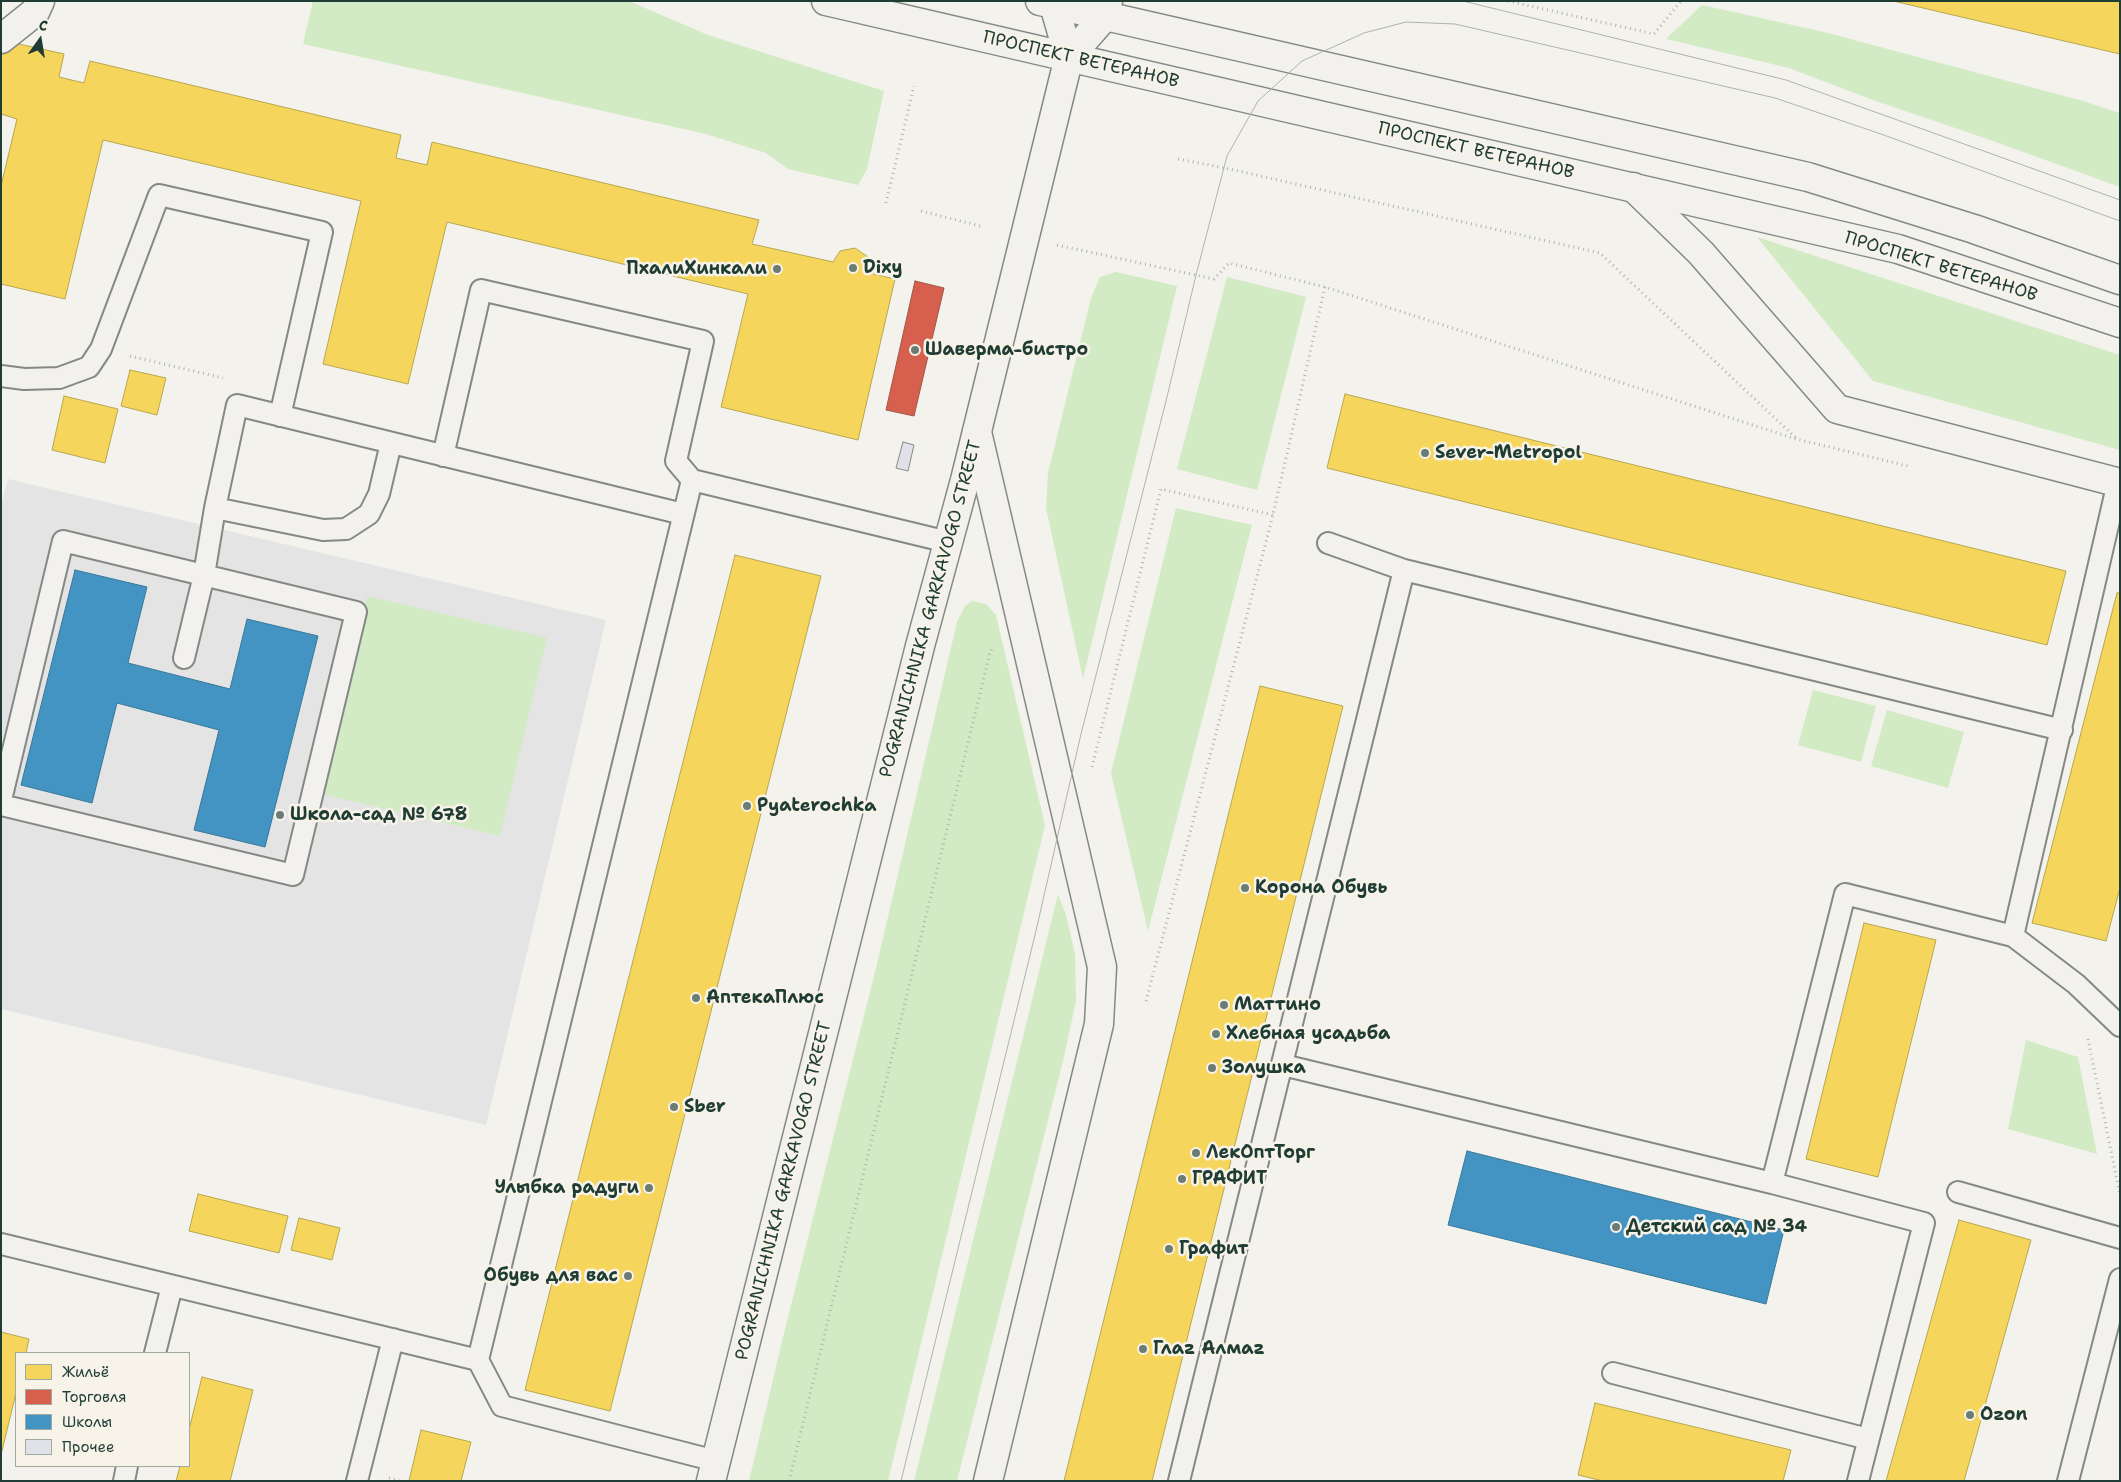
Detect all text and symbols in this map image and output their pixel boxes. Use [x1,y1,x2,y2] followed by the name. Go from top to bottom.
[15,15,65,65] north arrow
[37,16,50,35] text: С
[981,27,1181,93] street label: ПРОСПЕКТ ВЕТЕРАНОВ
[1376,118,1576,184] street label: ПРОСПЕКТ ВЕТЕРАНОВ
[1842,227,2040,307] street label: ПРОСПЕКТ ВЕТЕРАНОВ
[863,257,902,279] place label: Dixy
[626,258,767,280] place label: ПхалиХинкали
[847,262,859,274] marker: Dixy
[771,263,783,275] marker: ПхалиХинкали
[925,339,1088,361] place label: Шаверма-бистро
[909,344,921,356] marker: Шаверма-бистро
[875,438,987,780] street label: POGRANICHNIKA GARKAVOGO STREET
[1435,442,1582,464] place label: Sever-Metropol
[1419,447,1431,459] marker: Sever-Metropol
[757,795,876,817] place label: Pyaterochka
[741,800,753,812] marker: Pyaterochka
[290,804,467,826] place label: Школа-сад № 678
[274,809,286,821] marker: Школа-сад № 678
[1255,877,1387,899] place label: Корона Обувь
[1239,882,1251,894] marker: Корона Обувь
[706,987,824,1009] place label: АптекаПлюс
[690,992,702,1004] marker: АптекаПлюс
[1234,994,1321,1016] place label: Маттино
[1218,999,1230,1011] marker: Маттино
[731,1019,837,1363] street label: POGRANICHNIKA GARKAVOGO STREET
[1226,1023,1390,1045] place label: Хлебная усадьба
[1210,1028,1222,1040] marker: Хлебная усадьба
[1222,1057,1306,1079] place label: Золушка
[1206,1062,1218,1074] marker: Золушка
[684,1096,726,1118] place label: Sber
[668,1101,680,1113] marker: Sber
[1206,1142,1315,1164] place label: ЛекОптТорг
[1190,1147,1202,1159] marker: ЛекОптТорг
[1192,1168,1267,1190] place label: ГРАФИТ
[1176,1173,1188,1185] marker: ГРАФИТ
[494,1177,639,1199] place label: Улыбка радуги
[643,1182,655,1194] marker: Улыбка радуги
[1626,1216,1807,1238] place label: Детский сад № 34
[1610,1221,1622,1233] marker: Детский сад № 34
[1179,1238,1248,1260] place label: Графит
[1163,1243,1175,1255] marker: Графит
[483,1265,618,1287] place label: Обувь для вас
[622,1270,634,1282] marker: Обувь для вас
[1153,1338,1265,1360] place label: Глаz Алмаz
[1137,1343,1149,1355] marker: Глаz Алмаz
[15,1352,190,1467] legend
[62,1362,109,1382] text: Жильё
[62,1387,127,1407] text: Торговля
[1980,1404,2027,1426] place label: Ozon
[1964,1409,1976,1421] marker: Ozon
[62,1412,112,1432] text: Школы
[62,1437,114,1457] text: Прочее

